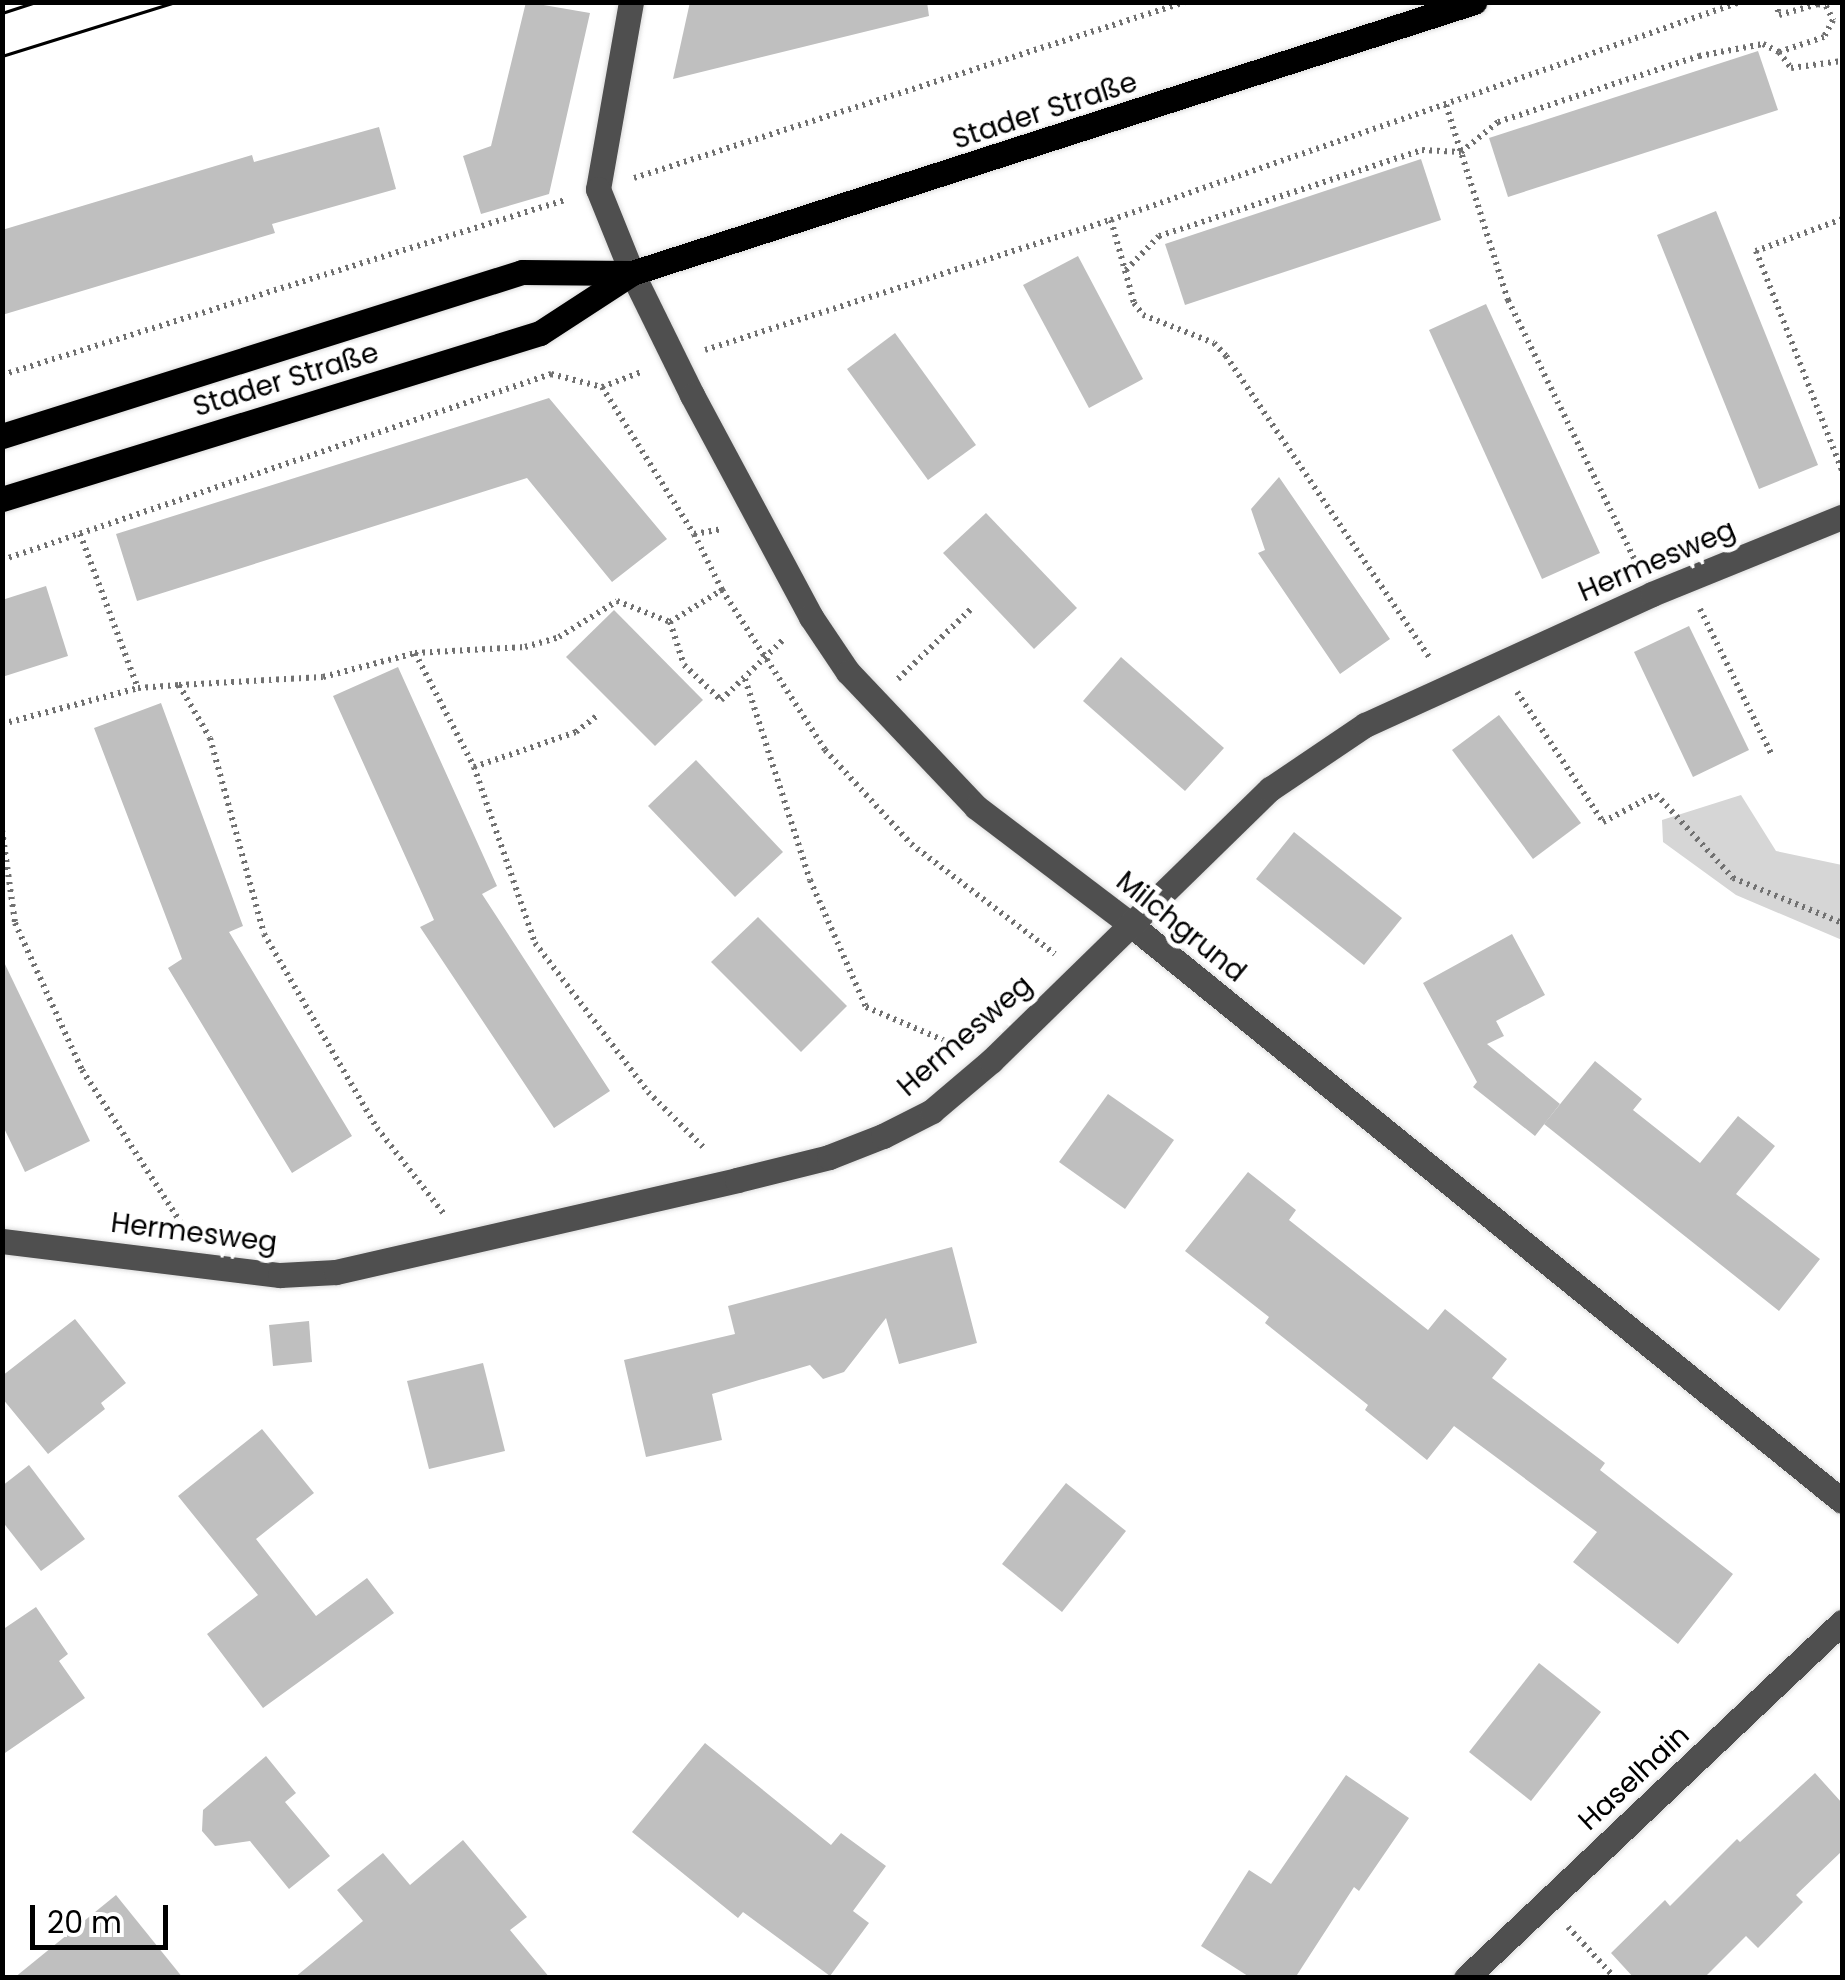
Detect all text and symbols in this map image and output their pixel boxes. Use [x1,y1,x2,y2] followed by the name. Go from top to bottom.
[948,65,1142,157] street label: Stader Straße
[189,336,383,424] street label: Stader Straße
[1573,513,1741,609] street label: Hermesweg
[1109,865,1253,989] street label: Milchgrund
[891,968,1039,1104] street label: Hermesweg
[109,1206,279,1260] street label: Hermesweg
[1572,1718,1696,1838] street label: Haselhain
[35,1885,172,1947] scale bar
[47,1901,122,1944] text: 20 m

